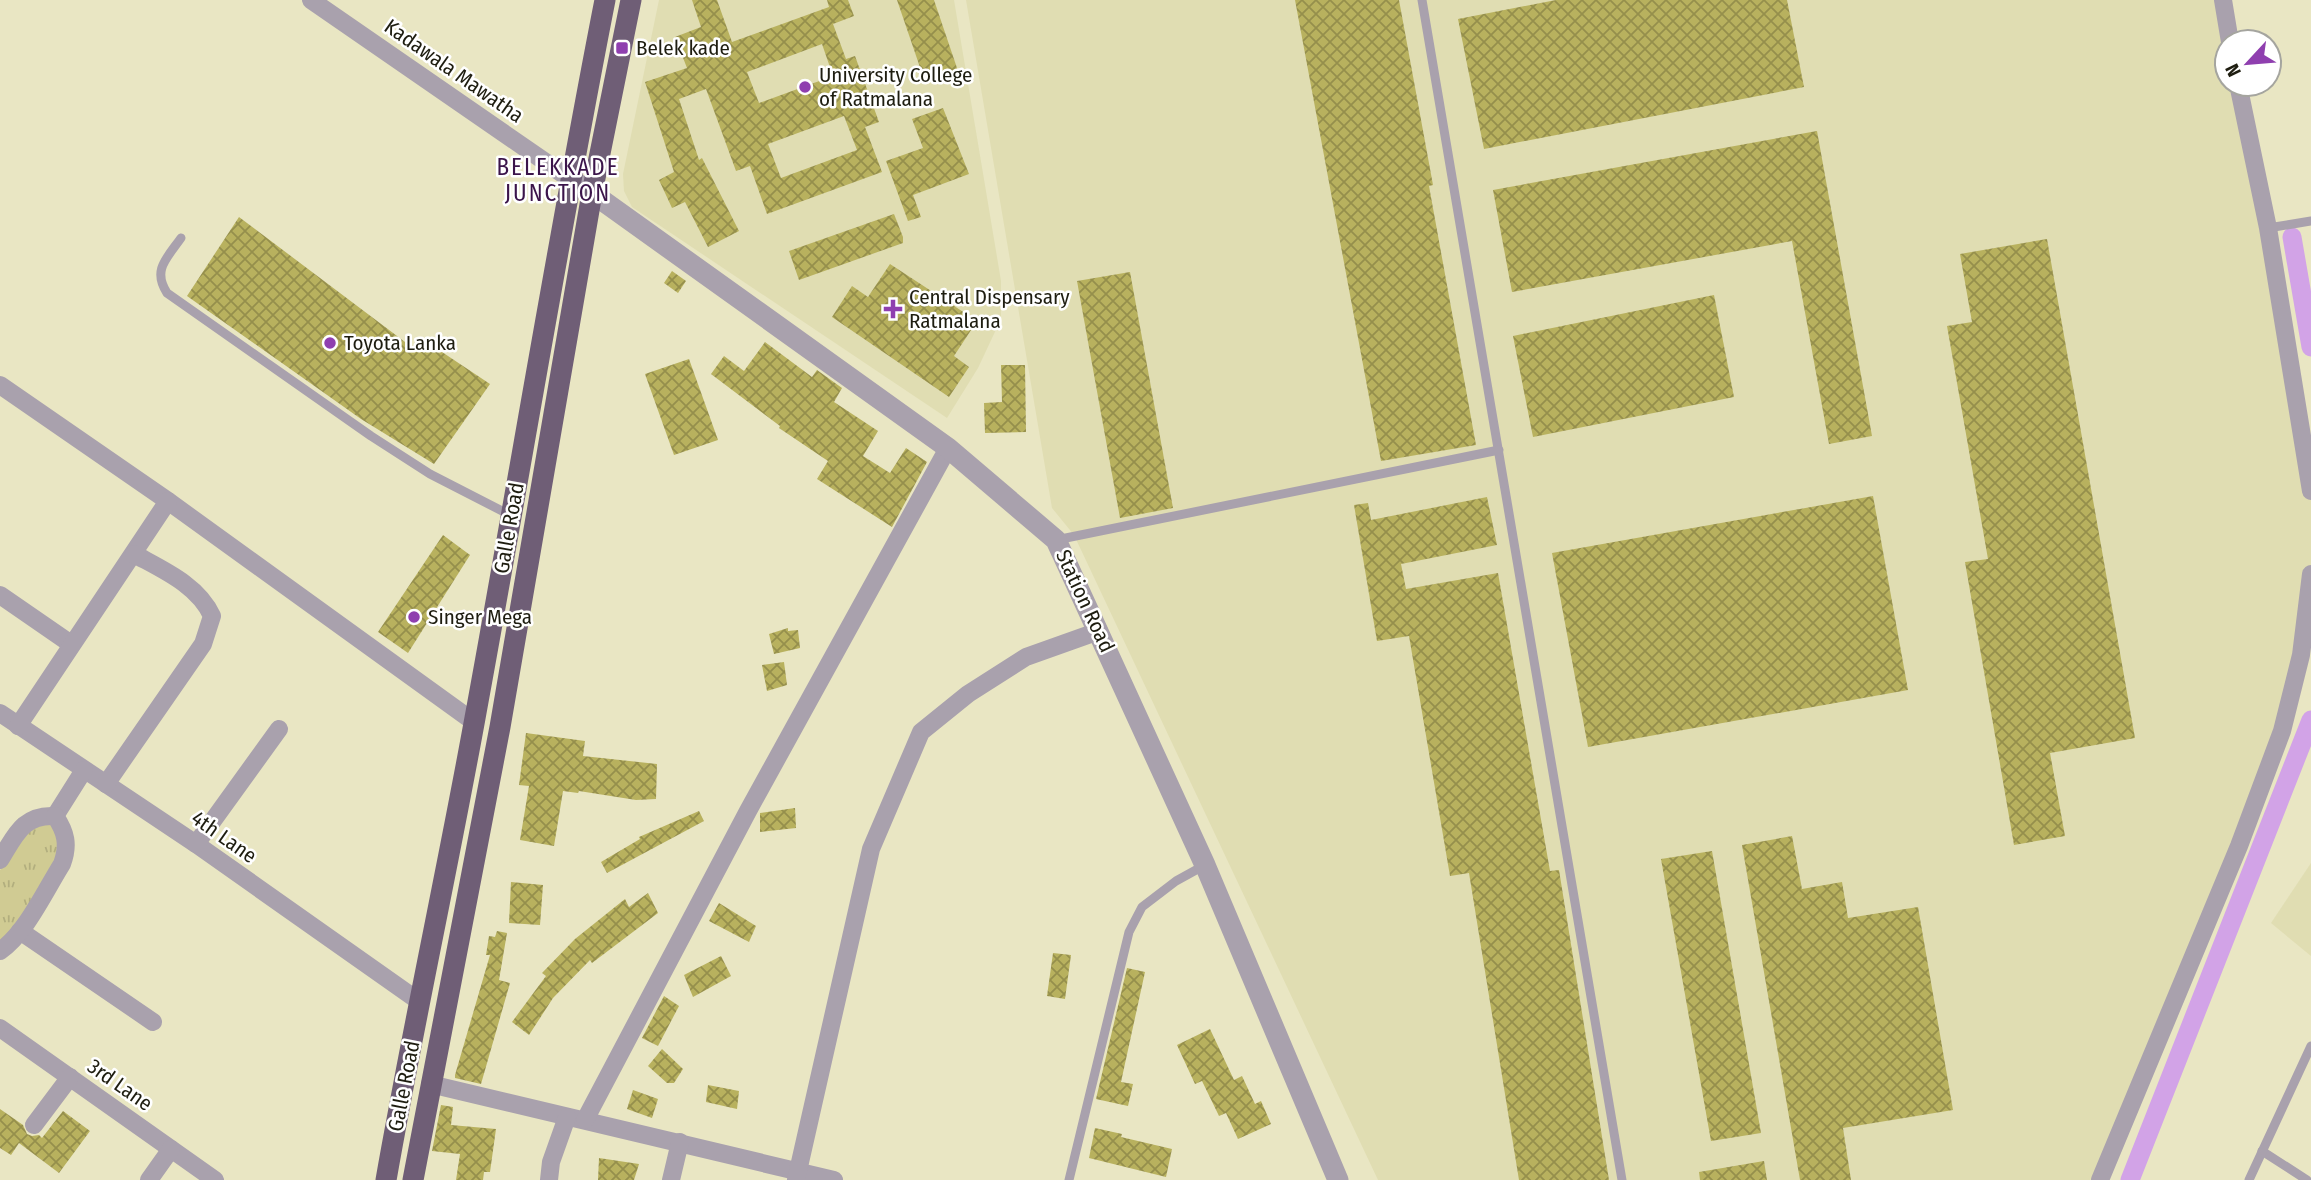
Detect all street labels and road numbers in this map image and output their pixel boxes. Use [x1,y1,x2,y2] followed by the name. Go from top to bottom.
[379,13,529,129] street label: Kadawala Mawatha
[488,480,530,576] street label: Galle Road
[1050,546,1120,656] street label: Station Road
[186,805,262,869] street label: 4th Lane
[382,1038,426,1134] street label: Galle Road
[83,1053,157,1117] street label: 3rd Lane

